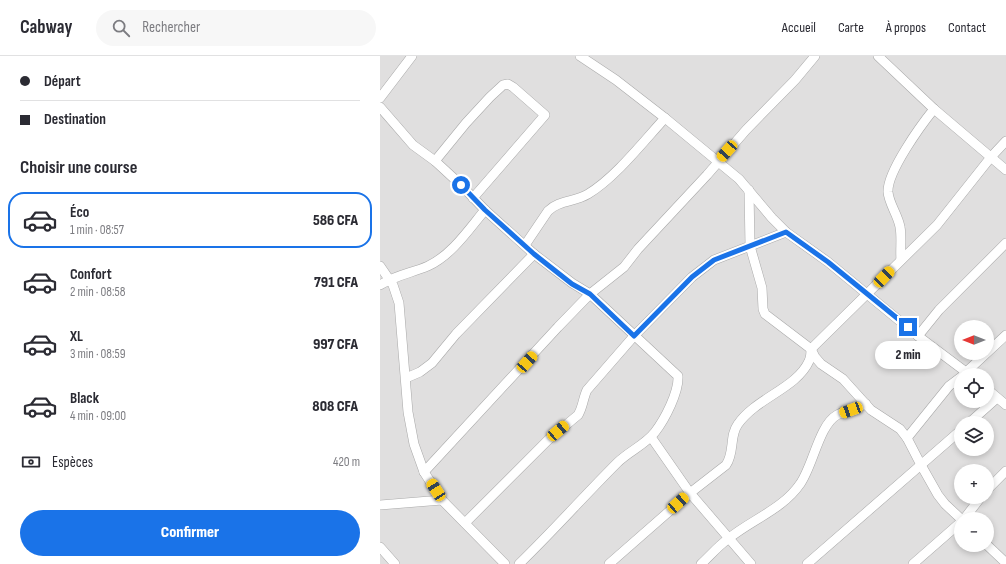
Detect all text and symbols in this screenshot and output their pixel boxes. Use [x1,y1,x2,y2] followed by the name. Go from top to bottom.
[96,10,376,46] search box
[20,16,72,39] text: Cabway
[110,17,132,39] icon: search
[142,18,200,37] text: Rechercher
[782,19,816,36] text: Accueil
[838,19,864,36] text: Carte
[886,19,926,36] text: À propos
[948,19,986,36] text: Contact
[44,72,81,91] text: Départ
[44,110,106,129] text: Destination
[715,138,739,164] car
[20,157,137,178] text: Choisir une course
[452,176,470,194] route start
[22,202,58,238] icon: car
[70,203,89,222] text: Éco
[313,211,358,230] text: 586 CFA
[70,222,124,238] text: 1 min · 08:57
[22,264,58,300] icon: car
[871,264,897,290] car
[70,265,112,284] text: Confort
[314,273,358,292] text: 791 CFA
[70,284,125,300] text: 2 min · 08:58
[899,318,917,336] route end
[954,320,994,360] north arrow
[954,320,994,552] map controls
[22,326,58,362] icon: car
[70,327,83,346] text: XL
[313,335,358,354] text: 997 CFA
[875,341,941,369] callout: 2 min
[70,346,125,362] text: 3 min · 08:59
[895,347,921,363] text: 2 min
[515,349,539,375] car
[954,368,994,408] button: locate
[22,388,58,424] icon: car
[70,389,99,408] text: Black
[312,397,358,416] text: 808 CFA
[838,400,864,420] car
[70,408,126,424] text: 4 min · 09:00
[954,416,994,456] button: layers
[545,419,571,443] car
[20,451,42,473] icon: cash
[52,453,93,472] text: Espèces
[333,454,360,470] text: 420 m
[954,464,994,504] button: +
[424,477,448,503] car
[665,491,691,515] car
[20,510,360,556] button: Confirmer
[954,512,994,552] button: −

